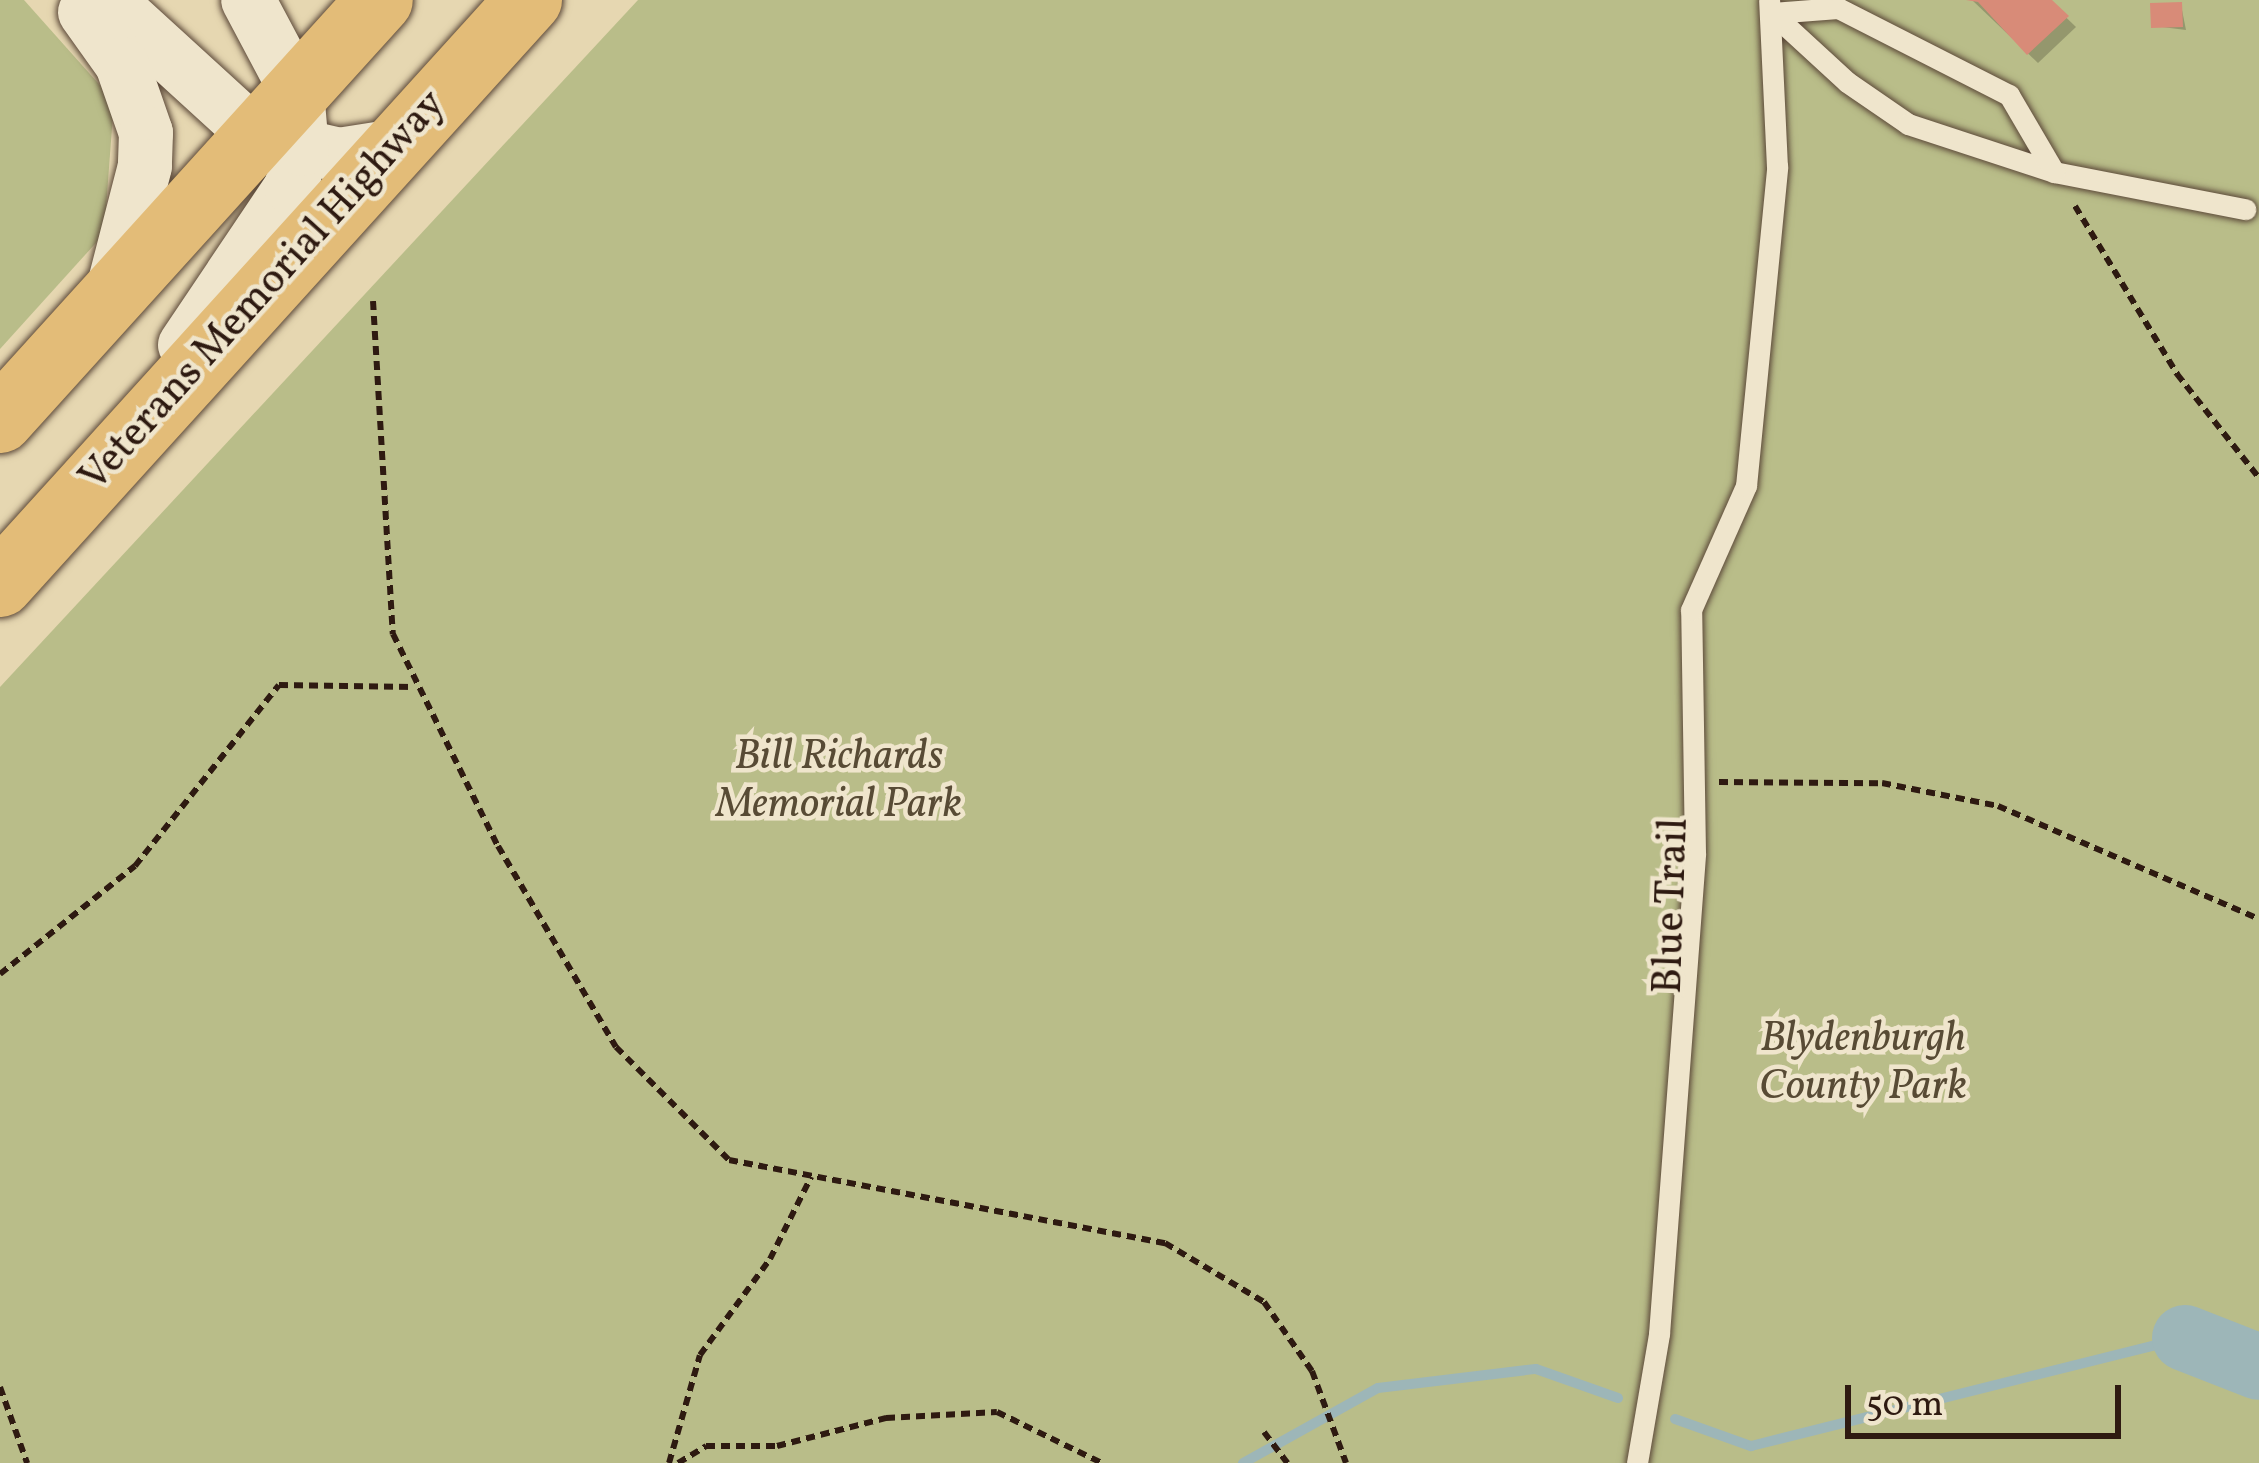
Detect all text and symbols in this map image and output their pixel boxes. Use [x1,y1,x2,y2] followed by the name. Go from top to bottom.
[70,81,458,503] street label: Veterans Memorial Highway
[716,733,962,831] park label: Bill Richards Memorial Park
[1645,817,1701,995] street label: Blue Trail
[1759,1015,1967,1114] park label: Blydenburgh County Park
[1851,1361,2127,1435] scale bar
[1866,1381,1943,1431] text: 50 m

